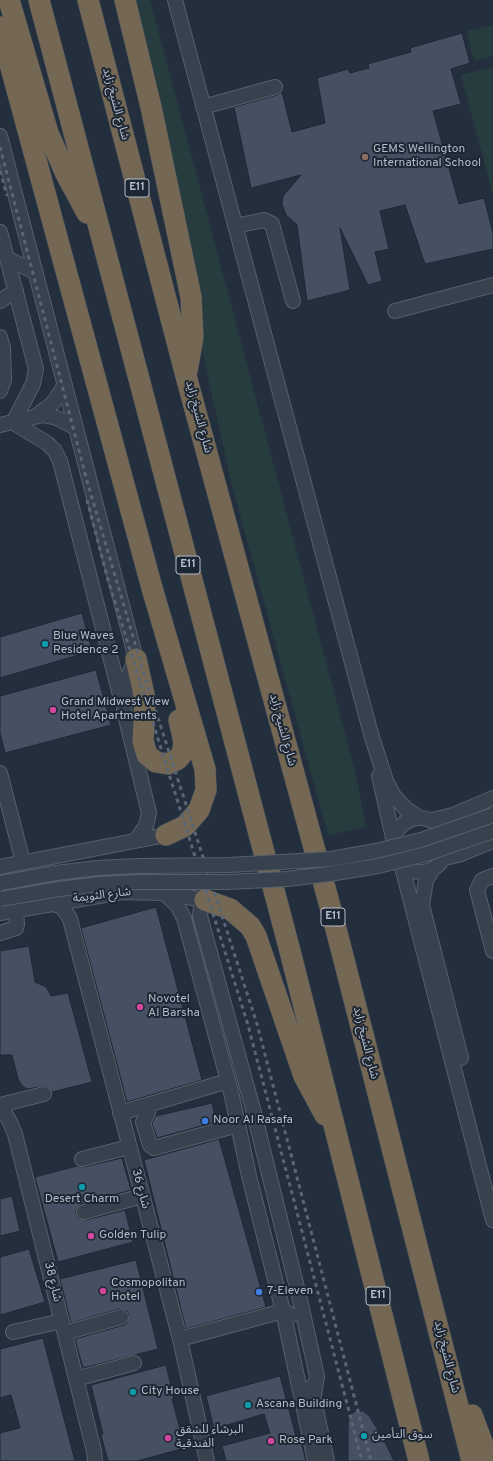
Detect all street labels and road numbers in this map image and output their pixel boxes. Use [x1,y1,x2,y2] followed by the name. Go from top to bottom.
[98,66,132,142] street label: شارع الشيخ زايد
[125,179,149,197] road number: E11
[181,379,215,455] street label: شارع الشيخ زايد
[176,556,200,574] road number: E11
[265,692,299,768] street label: شارع الشيخ زايد
[72,885,132,907] street label: شارع الثويمة
[321,908,345,926] road number: E11
[349,1005,381,1081] street label: شارع الشيخ زايد
[128,1168,152,1210] street label: شارع 36
[40,1260,64,1304] street label: شارع 38
[366,1287,390,1305] road number: E11
[430,1319,462,1395] street label: شارع الشيخ زايد

